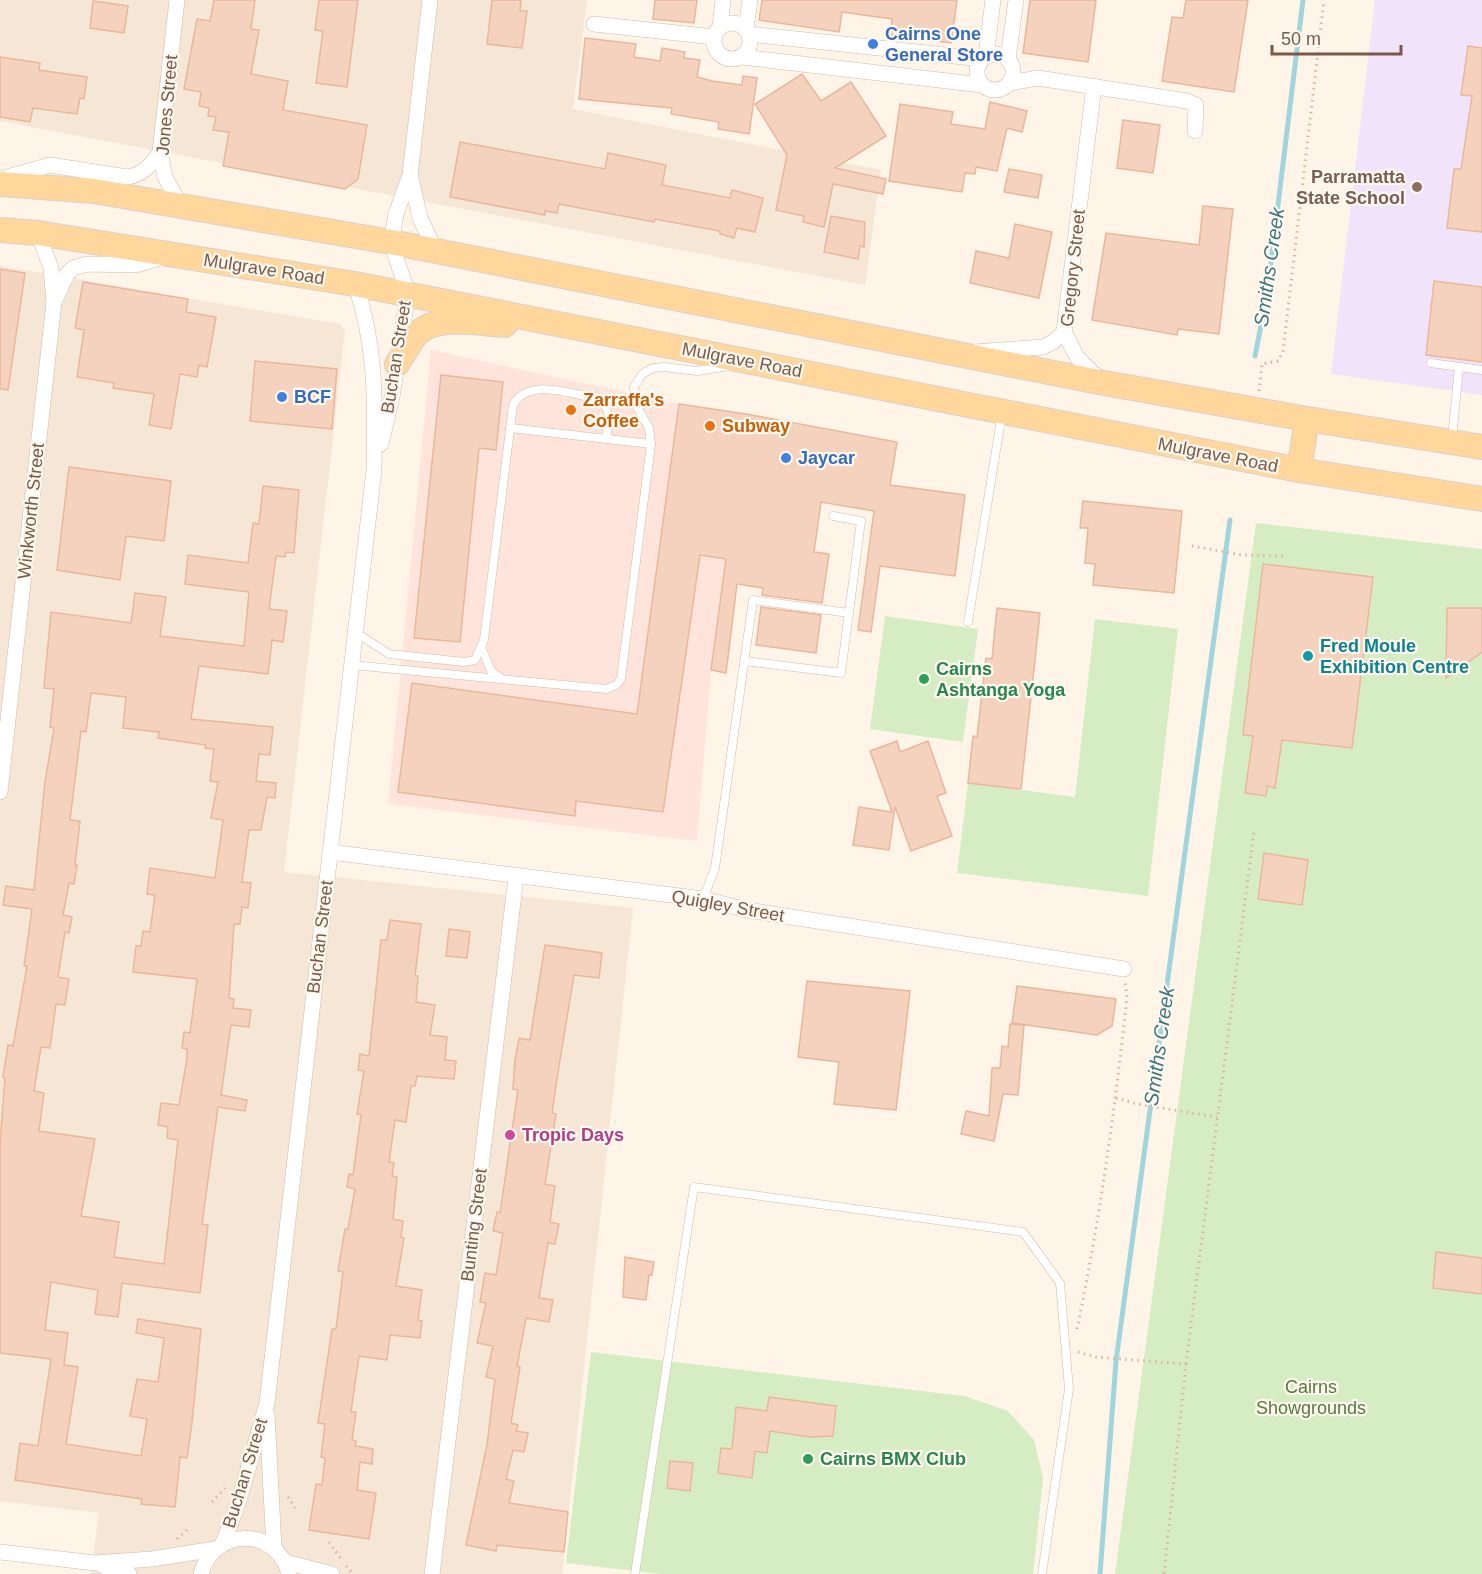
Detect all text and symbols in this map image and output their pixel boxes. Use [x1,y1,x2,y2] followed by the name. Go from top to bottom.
[1272,18,1401,56] scale bar
[885,24,1003,65] place label: Cairns One General Store
[1281,29,1321,49] text: 50 m
[866,37,880,51] marker: Cairns One General Store
[153,54,181,156] street label: Jones Street
[1296,167,1406,208] place label: Parramatta State School
[1410,180,1424,194] marker: Parramatta State School
[1250,205,1288,328] water label: Smiths Creek
[1057,208,1089,328] street label: Gregory Street
[202,250,326,288] street label: Mulgrave Road
[377,299,415,415] street label: Buchan Street
[680,339,804,381] street label: Mulgrave Road
[294,387,331,407] place label: BCF
[275,390,289,404] marker: BCF
[583,390,664,431] place label: Zarraffa's Coffee
[564,403,578,417] marker: Zarraffa's Coffee
[722,416,790,436] place label: Subway
[703,419,717,433] marker: Subway
[1156,434,1280,476] street label: Mulgrave Road
[14,442,48,580] street label: Winkworth Street
[798,448,855,468] place label: Jaycar
[779,451,793,465] marker: Jaycar
[1320,636,1469,677] place label: Fred Moule Exhibition Centre
[1301,649,1315,663] marker: Fred Moule Exhibition Centre
[936,659,1066,700] place label: Cairns Ashtanga Yoga
[917,672,931,686] marker: Cairns Ashtanga Yoga
[303,879,337,995] street label: Buchan Street
[670,886,786,926] street label: Quigley Street
[1140,984,1178,1107] water label: Smiths Creek
[522,1125,624,1145] place label: Tropic Days
[503,1128,517,1142] marker: Tropic Days
[457,1167,491,1283] street label: Bunting Street
[1256,1377,1366,1418] park label: Cairns Showgrounds
[219,1416,271,1530] street label: Buchan Street
[820,1449,966,1469] place label: Cairns BMX Club
[801,1452,815,1466] marker: Cairns BMX Club

